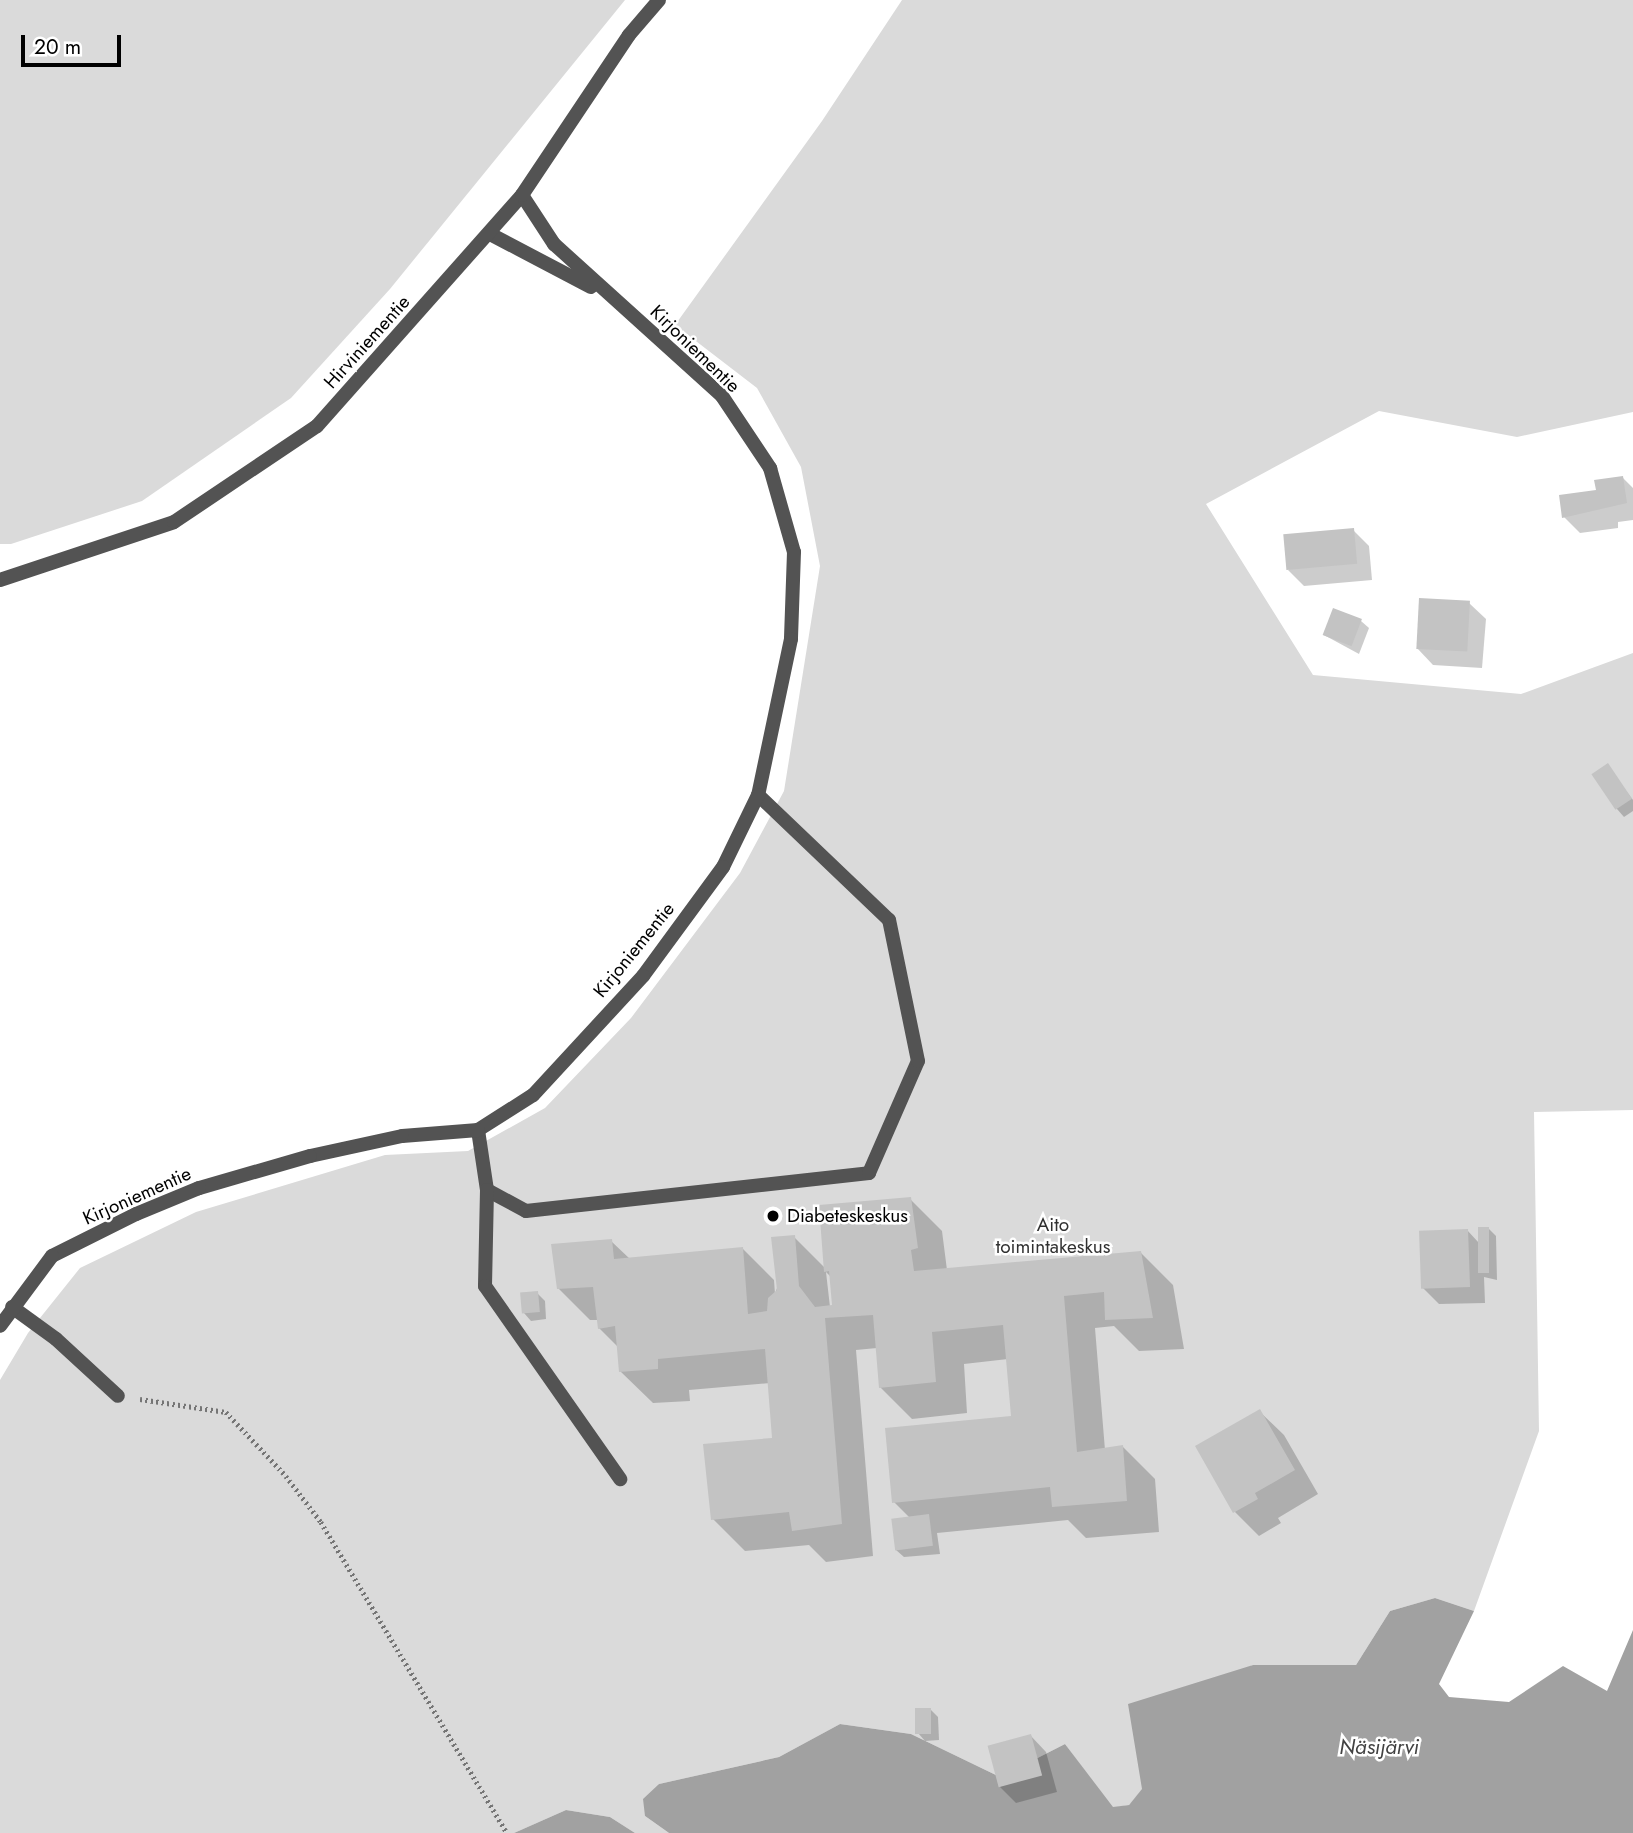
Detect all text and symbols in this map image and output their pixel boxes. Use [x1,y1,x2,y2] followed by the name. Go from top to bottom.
[24,21,124,65] scale bar
[34,32,81,62] text: 20 m
[319,291,415,393] street label: Hirviniementie
[645,301,745,397] street label: Kirjoniementie
[589,898,679,1002] street label: Kirjoniementie
[79,1162,195,1230] street label: Kirjoniementie
[787,1205,908,1227] place label: Diabeteskeskus
[765,1208,781,1224] marker: Diabeteskeskus
[996,1214,1110,1258] park label: Aito toimintakeskus
[1339,1734,1419,1760] water label: Näsijärvi

